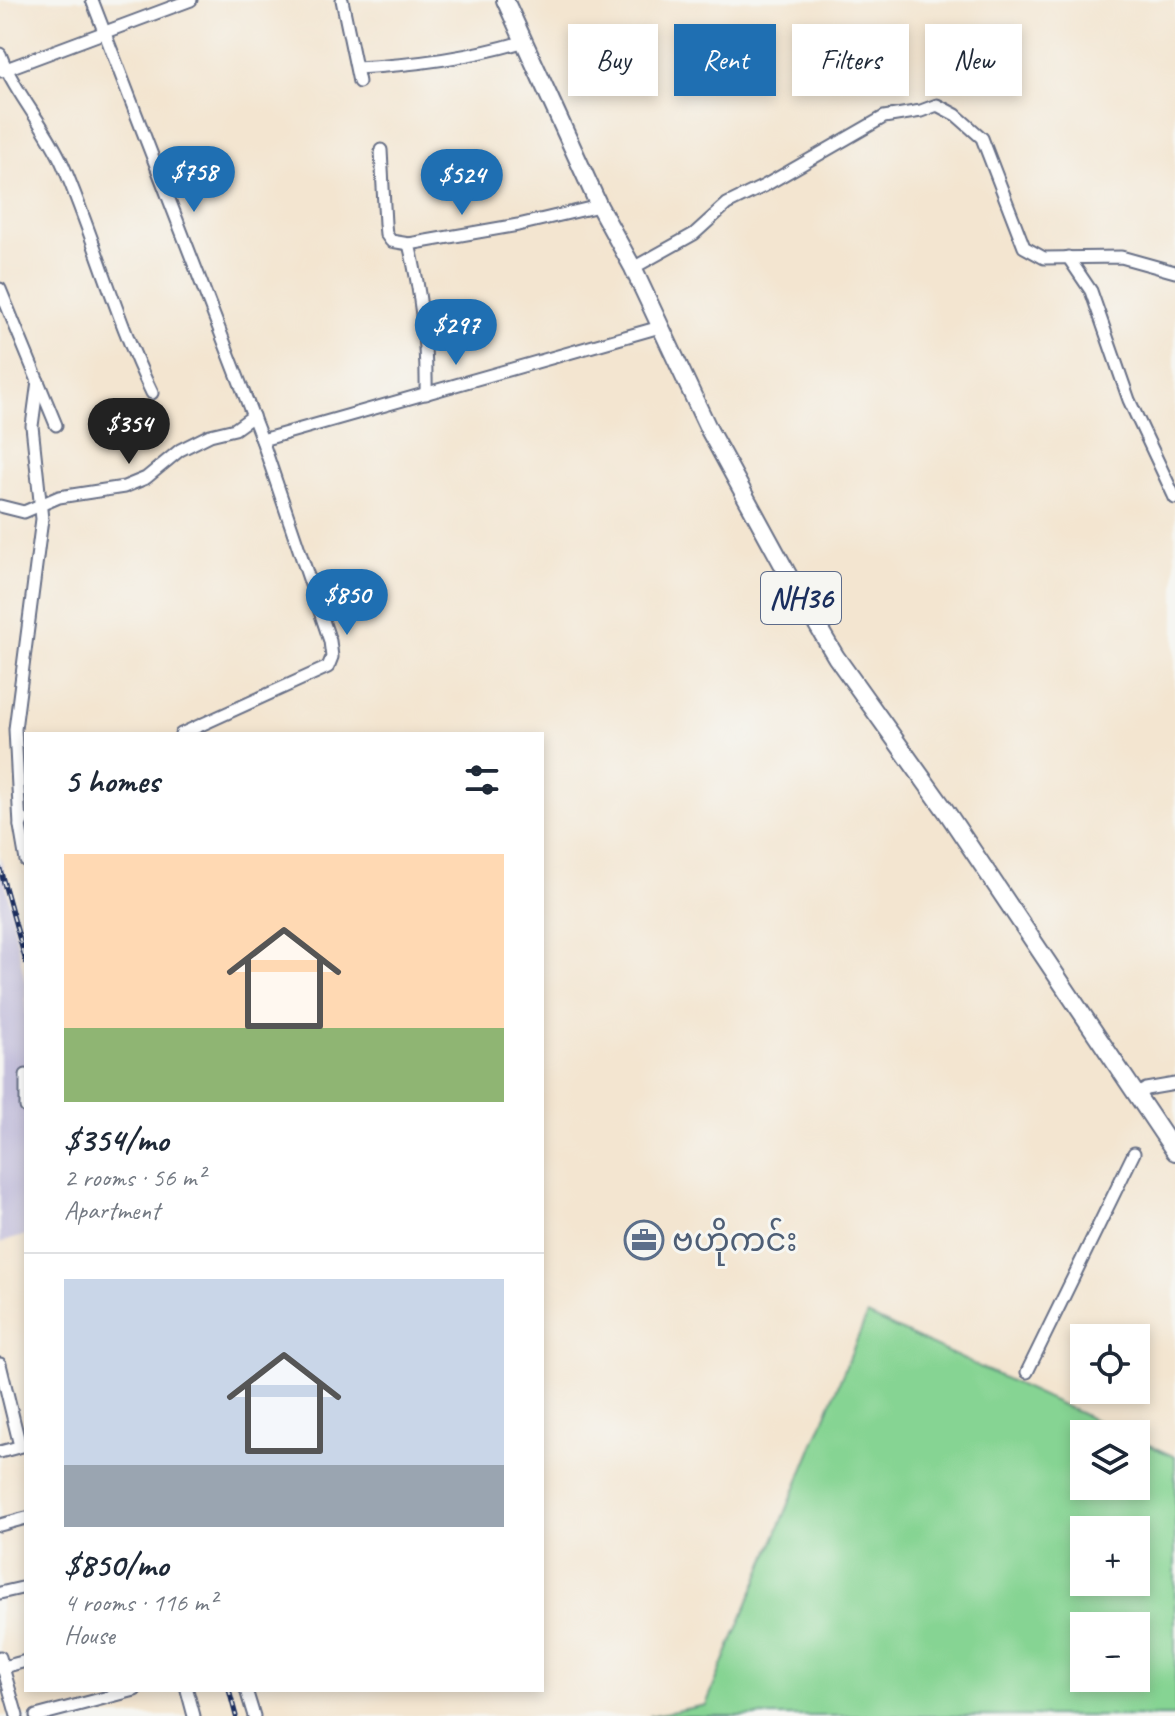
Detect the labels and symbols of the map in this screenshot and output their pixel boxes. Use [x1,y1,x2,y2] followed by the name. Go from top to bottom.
[147,146,241,214] pin: $758
[415,149,509,217] pin: $524
[409,299,503,367] pin: $297
[82,398,176,466] pin: $354
[300,569,394,637] pin: $850
[761,572,841,624] road number: NH36
[672,1217,797,1266] place label: ဗဟိုကင်း
[623,1219,665,1261] office icon: ဗဟိုကင်း

